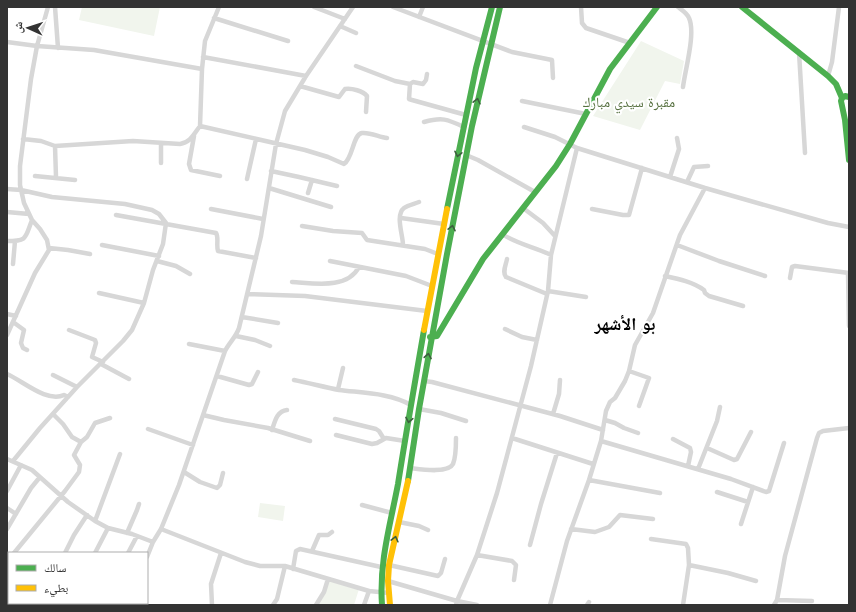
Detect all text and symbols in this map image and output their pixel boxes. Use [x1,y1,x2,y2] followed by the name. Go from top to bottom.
[8,8,48,48] north arrow
[10,21,26,34] text: ش
[583,92,675,114] park label: مقبرة سيدي مبارك
[473,97,481,104] one-way arrow
[454,151,463,157] one-way arrow
[447,225,455,231] one-way arrow
[594,311,656,337] district label: بو الأشهر
[424,353,432,359] one-way arrow
[405,416,413,423] one-way arrow
[390,535,398,542] one-way arrow
[8,552,148,604] legend
[44,559,66,577] text: سالك
[44,579,68,598] text: بطيء

